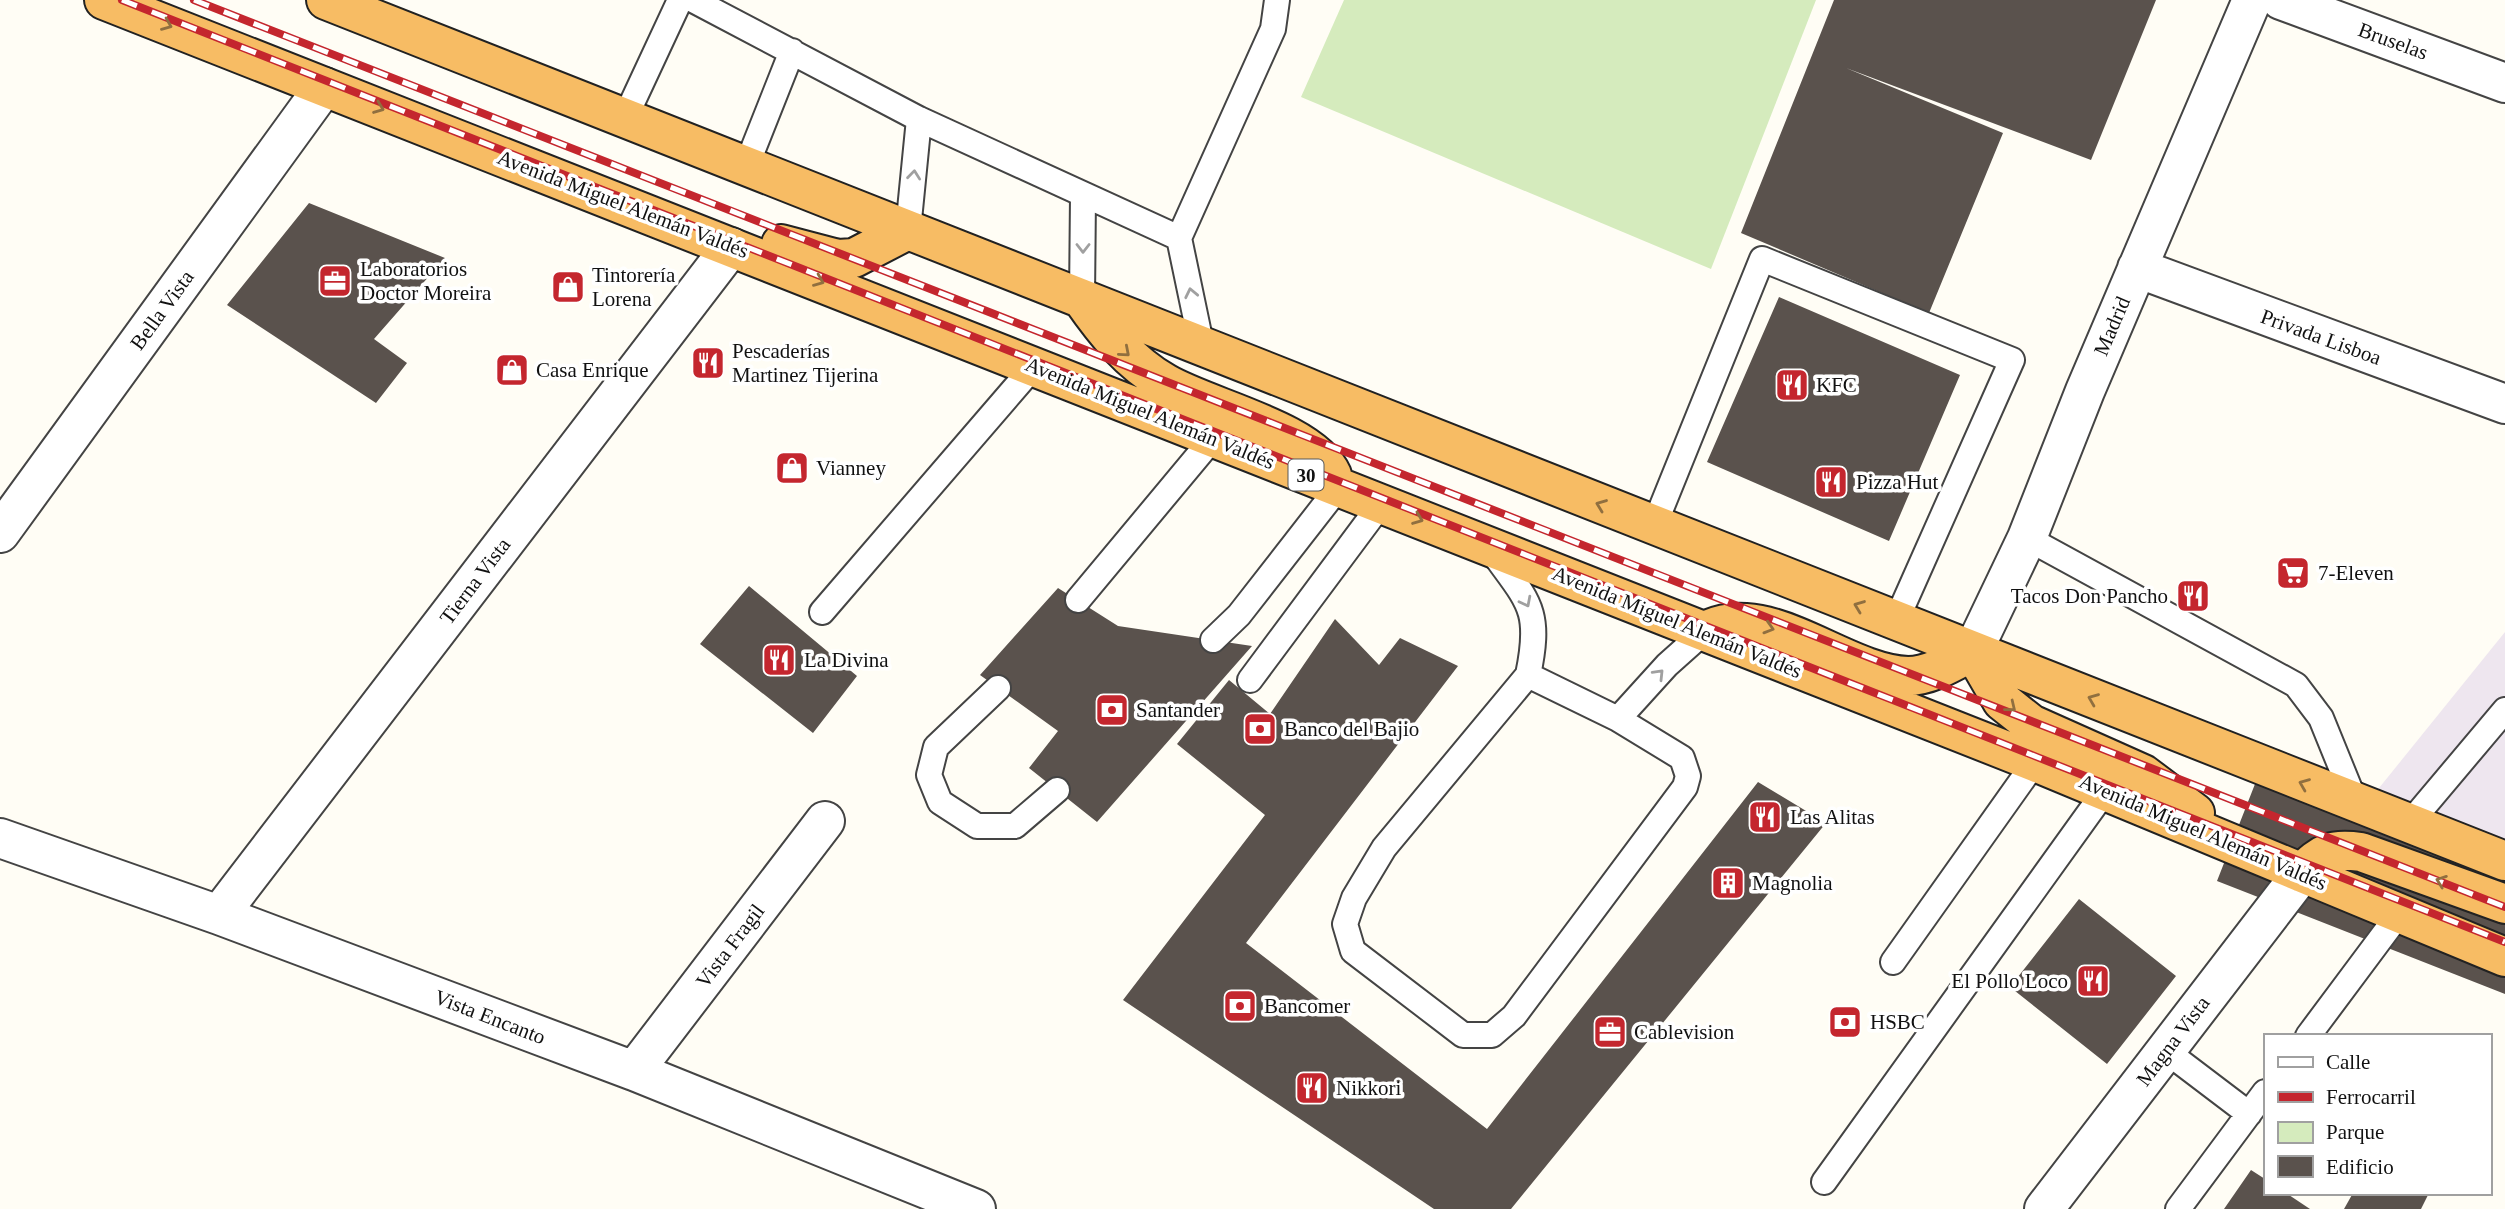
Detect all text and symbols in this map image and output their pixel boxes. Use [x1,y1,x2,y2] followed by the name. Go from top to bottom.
[161,17,173,31] one-way arrow
[2355,17,2431,65] street label: Bruselas
[372,100,384,114] one-way arrow
[494,145,752,263] street label: Avenida Miguel Alemán Valdés
[906,169,921,180] one-way arrow
[1075,243,1090,254] one-way arrow
[360,257,492,305] place label: Laboratorios Doctor Moreira
[316,262,354,300] office icon: Laboratorios Doctor Moreira
[592,263,676,311] place label: Tintorería Lorena
[125,265,199,354] street label: Bella Vista
[549,268,587,306] shop icon: Tintorería Lorena
[812,273,824,287] one-way arrow
[1184,287,1199,299] one-way arrow
[2089,292,2135,359] street label: Madrid
[2257,304,2385,370] street label: Privada Lisboa
[732,339,879,387] place label: Pescaderías Martinez Tijerina
[689,344,727,382] restaurant icon: Pescaderías Martinez Tijerina
[1117,344,1130,356] one-way arrow
[493,351,531,389] shop icon: Casa Enrique
[1022,352,1278,474] street label: Avenida Miguel Alemán Valdés
[536,358,649,382] place label: Casa Enrique
[1773,366,1811,404] restaurant icon: KFC
[1816,373,1857,397] place label: KFC
[773,449,811,487] shop icon: Vianney
[816,456,886,480] place label: Vianney
[1288,460,1324,490] road number: 30
[1812,463,1850,501] restaurant icon: Pizza Hut
[1856,470,1938,494] place label: Pizza Hut
[1596,499,1608,513] one-way arrow
[1411,510,1423,524] one-way arrow
[435,533,516,629] street label: Tierna Vista
[2274,554,2312,592] supermarket icon: 7-Eleven
[1549,561,1805,683] street label: Avenida Miguel Alemán Valdés
[2318,561,2394,585] place label: 7-Eleven
[2174,577,2212,615] restaurant icon: Tacos Don Pancho
[2011,584,2168,608] place label: Tacos Don Pancho
[1518,595,1532,608] one-way arrow
[1853,600,1865,614] one-way arrow
[1763,620,1775,635] one-way arrow
[760,641,798,679] restaurant icon: La Divina
[804,648,889,672] place label: La Divina
[1650,669,1663,682] one-way arrow
[1093,691,1131,729] bank icon: Santander
[2087,694,2099,708] one-way arrow
[1136,698,1220,722] place label: Santander
[2003,699,2015,712] one-way arrow
[1241,710,1279,748] bank icon: Banco del Bajio
[1284,717,1419,741] place label: Banco del Bajio
[2075,769,2331,895] street label: Avenida Miguel Alemán Valdés
[2299,778,2311,792] one-way arrow
[1746,798,1784,836] restaurant icon: Las Alitas
[1790,805,1875,829] place label: Las Alitas
[1709,864,1747,902] building icon: Magnolia
[1752,871,1833,895] place label: Magnolia
[2435,875,2447,889] one-way arrow
[691,899,769,993] street label: Vista Fragil
[2074,962,2112,1000] restaurant icon: El Pollo Loco
[1951,969,2068,993] place label: El Pollo Loco
[431,985,549,1049] street label: Vista Encanto
[1221,987,1259,1025] bank icon: Bancomer
[2131,991,2215,1091] street label: Magna Vista
[1264,994,1350,1018] place label: Bancomer
[1826,1003,1864,1041] bank icon: HSBC
[1870,1010,1925,1034] place label: HSBC
[1591,1013,1629,1051] office icon: Cablevision
[1634,1020,1735,1044] place label: Cablevision
[2264,1034,2491,1195] legend
[2326,1050,2370,1074] text: Calle
[1293,1069,1331,1107] restaurant icon: Nikkori
[1336,1076,1401,1100] place label: Nikkori
[2326,1085,2416,1109] text: Ferrocarril
[2326,1120,2384,1144] text: Parque
[2326,1155,2394,1179] text: Edificio

